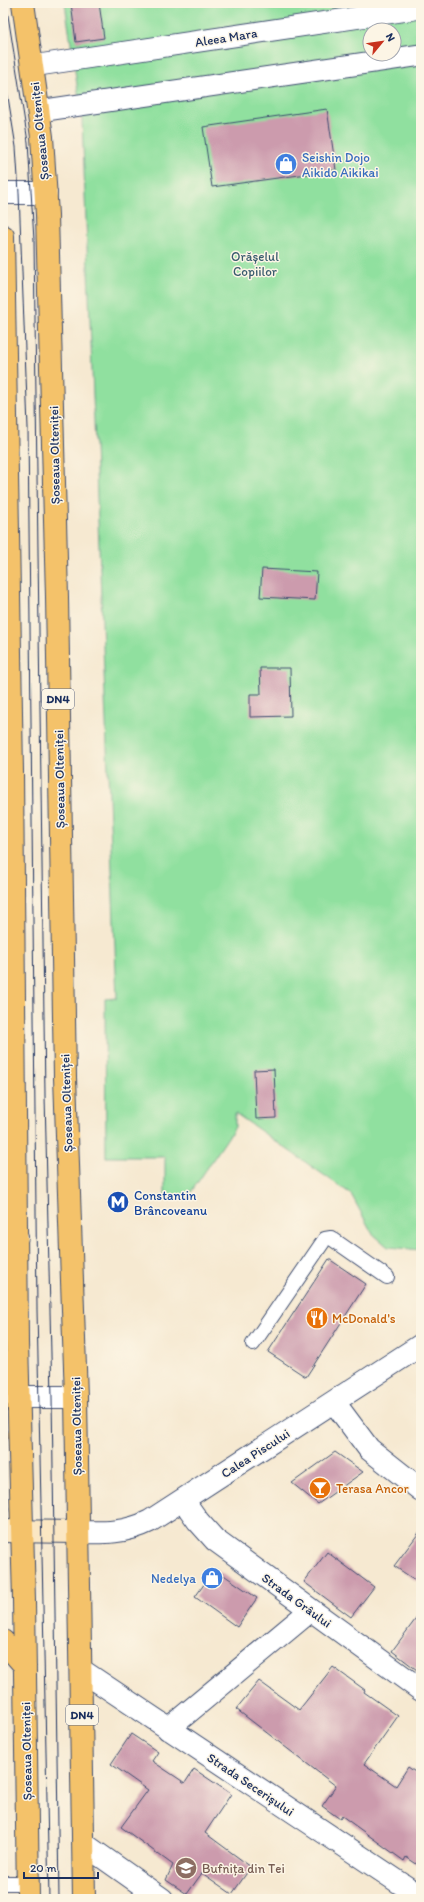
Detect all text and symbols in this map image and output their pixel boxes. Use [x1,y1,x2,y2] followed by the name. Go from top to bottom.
[362,22,402,62] north arrow
[194,25,259,50] street label: Aleea Mara
[383,31,398,44] text: N
[27,81,52,181] street label: Șoseaua Olteniței
[302,150,379,180] place label: Seishin Dojo Aikido Aikikai
[273,151,299,177] shop icon: Seishin Dojo Aikido Aikikai
[231,249,279,279] park label: Orășelul Copiilor
[46,406,63,504] street label: Șoseaua Olteniței
[42,689,74,709] road number: DN4
[51,730,68,828] street label: Șoseaua Olteniței
[57,1053,76,1152] street label: Șoseaua Olteniței
[134,1188,207,1218] place label: Constantin Brâncoveanu
[105,1189,131,1215] metro station icon: Constantin Brâncoveanu
[304,1305,330,1331] restaurant icon: McDonald's
[332,1311,396,1326] place label: McDonald's
[68,1377,85,1475] street label: Șoseaua Olteniței
[218,1426,292,1481] street label: Calea Piscului
[307,1475,333,1501] bar icon: Terasa Ancor
[336,1481,409,1496] place label: Terasa Ancor
[199,1565,225,1591] shop icon: Nedelya
[259,1570,335,1631] street label: Strada Grâului
[151,1571,196,1586] place label: Nedelya
[18,1702,35,1800] street label: Șoseaua Olteniței
[66,1705,98,1725] road number: DN4
[204,1750,297,1819] street label: Strada Secerișului
[24,1854,98,1880] scale bar
[173,1855,199,1881] school or university icon: Bufnița din Tei
[30,1861,57,1875] text: 20 m
[202,1861,285,1876] place label: Bufnița din Tei

